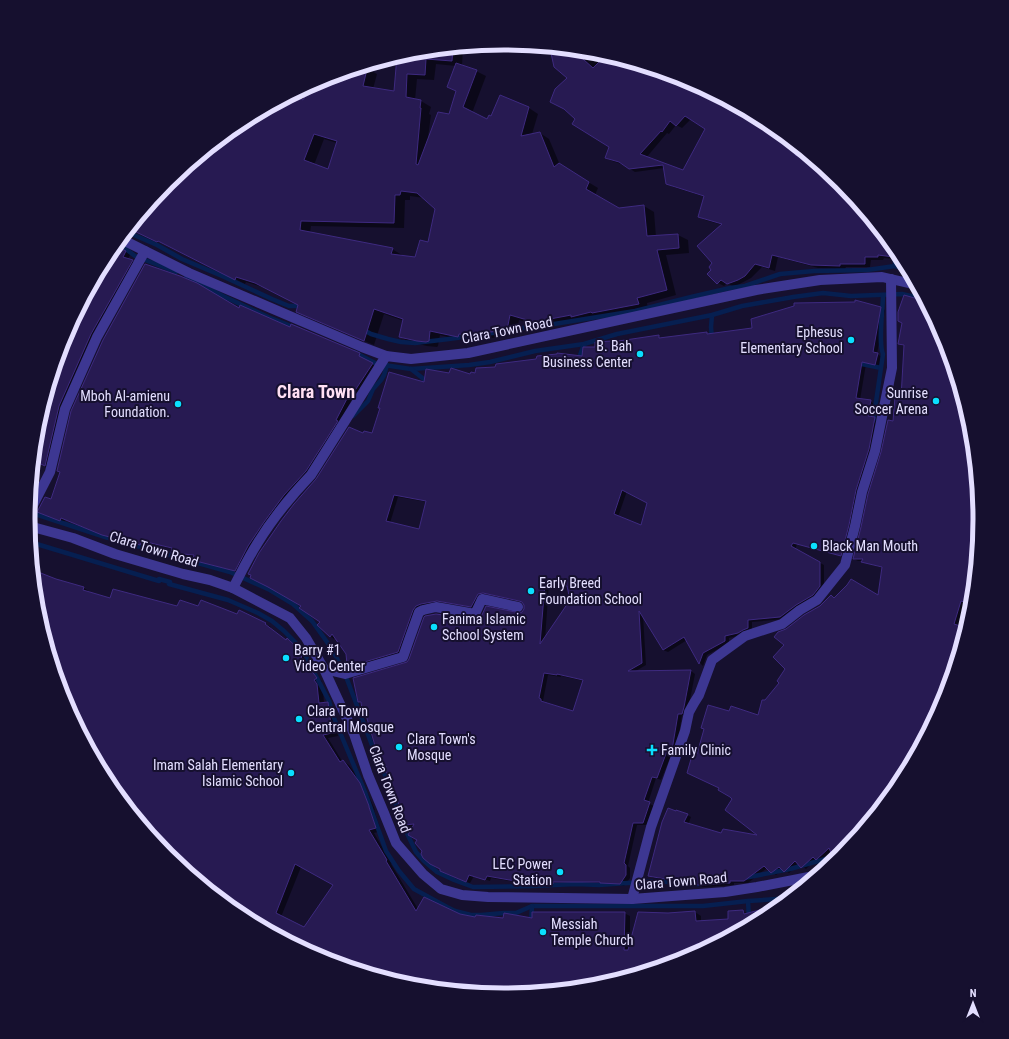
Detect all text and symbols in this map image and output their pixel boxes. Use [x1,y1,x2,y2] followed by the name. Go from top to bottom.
[460,313,554,347] street label: Clara Town Road
[740,324,843,356] place label: Ephesus Elementary School
[846,335,856,345] marker: Ephesus Elementary School
[542,338,632,370] place label: B. Bah Business Center
[635,349,645,359] marker: B. Bah Business Center
[277,381,355,402] district label: Clara Town
[854,385,928,417] place label: Sunrise Soccer Arena
[80,388,170,420] place label: Mboh Al-amienu Foundation.
[931,396,941,406] marker: Sunrise Soccer Arena
[173,399,183,409] marker: Mboh Al-amienu Foundation.
[108,528,200,570] street label: Clara Town Road
[822,538,918,554] place label: Black Man Mouth
[809,541,819,551] marker: Black Man Mouth
[539,575,642,607] place label: Early Breed Foundation School
[526,586,536,596] marker: Early Breed Foundation School
[442,611,526,643] place label: Fanima Islamic School System
[429,622,439,632] marker: Fanima Islamic School System
[294,642,365,674] place label: Barry #1 Video Center
[281,653,291,663] marker: Barry #1 Video Center
[307,703,394,735] place label: Clara Town Central Mosque
[294,714,304,724] marker: Clara Town Central Mosque
[407,731,476,763] place label: Clara Town's Mosque
[394,742,404,752] marker: Clara Town's Mosque
[661,742,731,758] place label: Family Clinic
[366,743,414,835] street label: Clara Town Road
[646,744,658,756] marker: Family Clinic
[153,757,283,789] place label: Imam Salah Elementary Islamic School
[286,768,296,778] marker: Imam Salah Elementary Islamic School
[493,856,552,888] place label: LEC Power Station
[555,867,565,877] marker: LEC Power Station
[634,869,728,893] street label: Clara Town Road
[551,916,633,948] place label: Messiah Temple Church
[538,927,548,937] marker: Messiah Temple Church
[953,983,993,1023] north arrow
[970,987,977,1000] text: N

